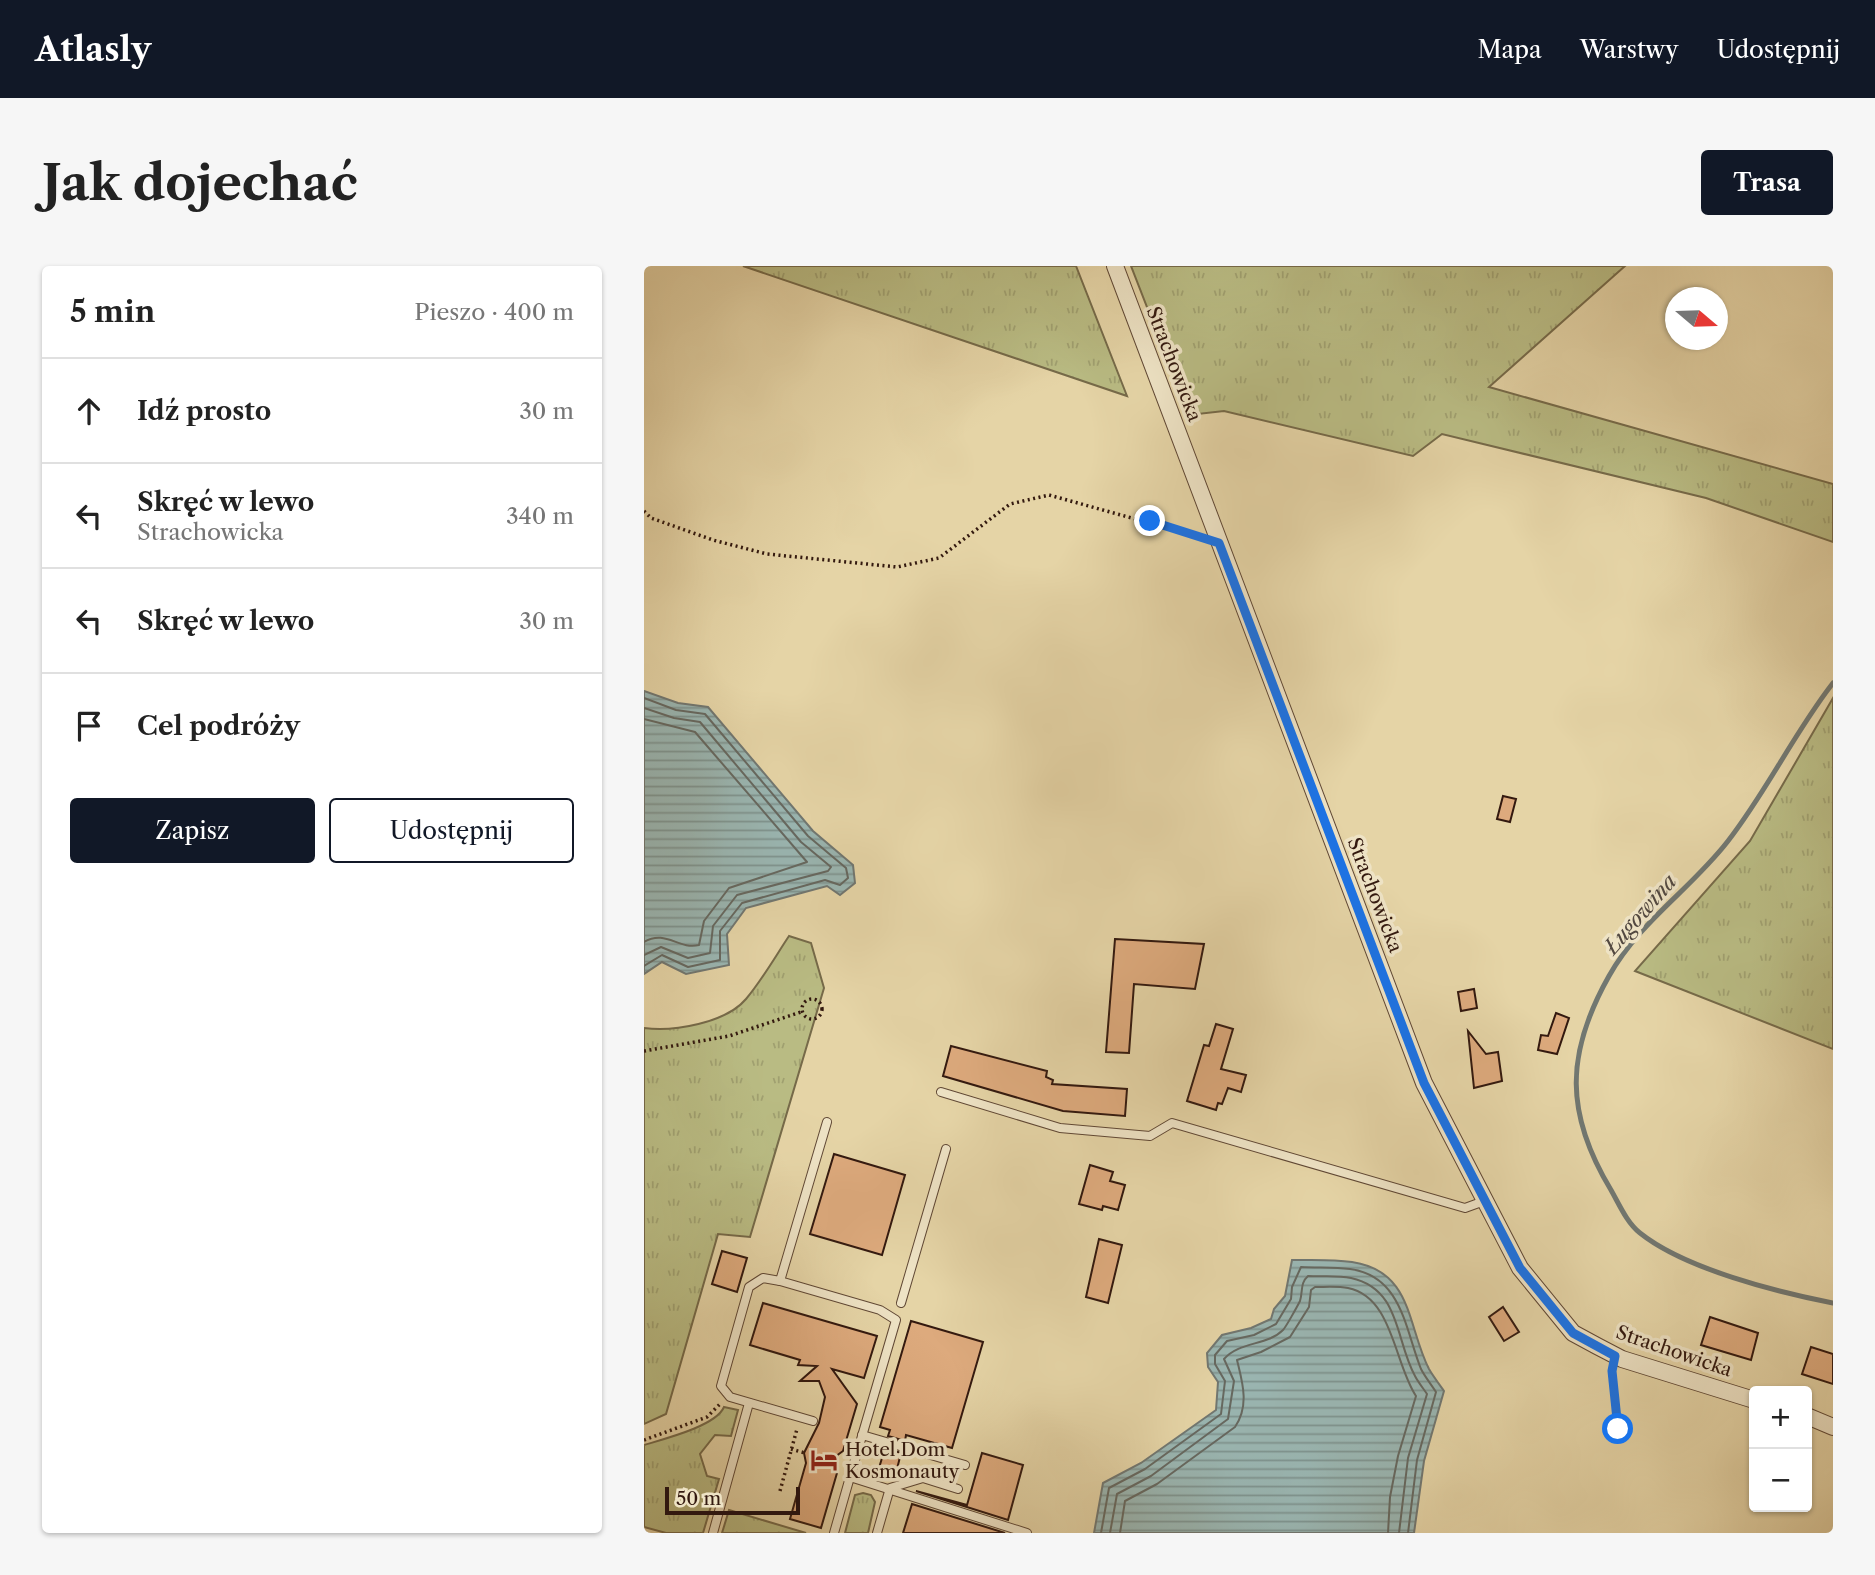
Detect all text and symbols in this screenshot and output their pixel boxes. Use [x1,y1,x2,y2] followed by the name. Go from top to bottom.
[35,29,151,70] text: Atlasly
[1478,35,1542,64] text: Mapa
[1580,35,1679,64] text: Warstwy
[1717,35,1840,64] text: Udostępnij
[1701,150,1833,215] button: Trasa
[42,152,358,213] text: Jak dojechać
[1665,287,1728,350] north arrow
[70,293,155,330] text: 5 min
[414,298,574,326] text: Pieszo · 400 m
[1142,303,1206,425] street label: Strachowicka
[70,392,108,430] icon: ahead
[137,395,271,427] text: Idź prosto
[519,397,574,425] text: 30 m
[137,486,314,518] text: Skręć w lewo
[70,497,108,535] icon: left
[506,502,574,530] text: 340 m
[1134,505,1165,536] route end
[137,518,284,546] text: Strachowicka
[70,602,108,640] icon: left
[137,605,314,637] text: Skręć w lewo
[519,607,574,635] text: 30 m
[70,707,108,745] icon: arrive
[137,710,300,742] text: Cel podróży
[70,798,315,863] button: Zapisz
[329,798,574,863] button: Udostępnij
[1343,834,1407,956] street label: Strachowicka
[1597,869,1682,960] water label: Ługowina
[1613,1320,1735,1382] street label: Strachowicka
[1749,1386,1812,1512] map controls
[1749,1386,1812,1449] button: +
[1602,1413,1633,1444] route start
[845,1438,960,1483] place label: Hotel Dom Kosmonauty
[809,1445,839,1475] hotel icon: Hotel Dom Kosmonauty
[1749,1449,1812,1512] button: −
[665,1484,800,1516] scale bar
[676,1487,721,1510] text: 50 m

